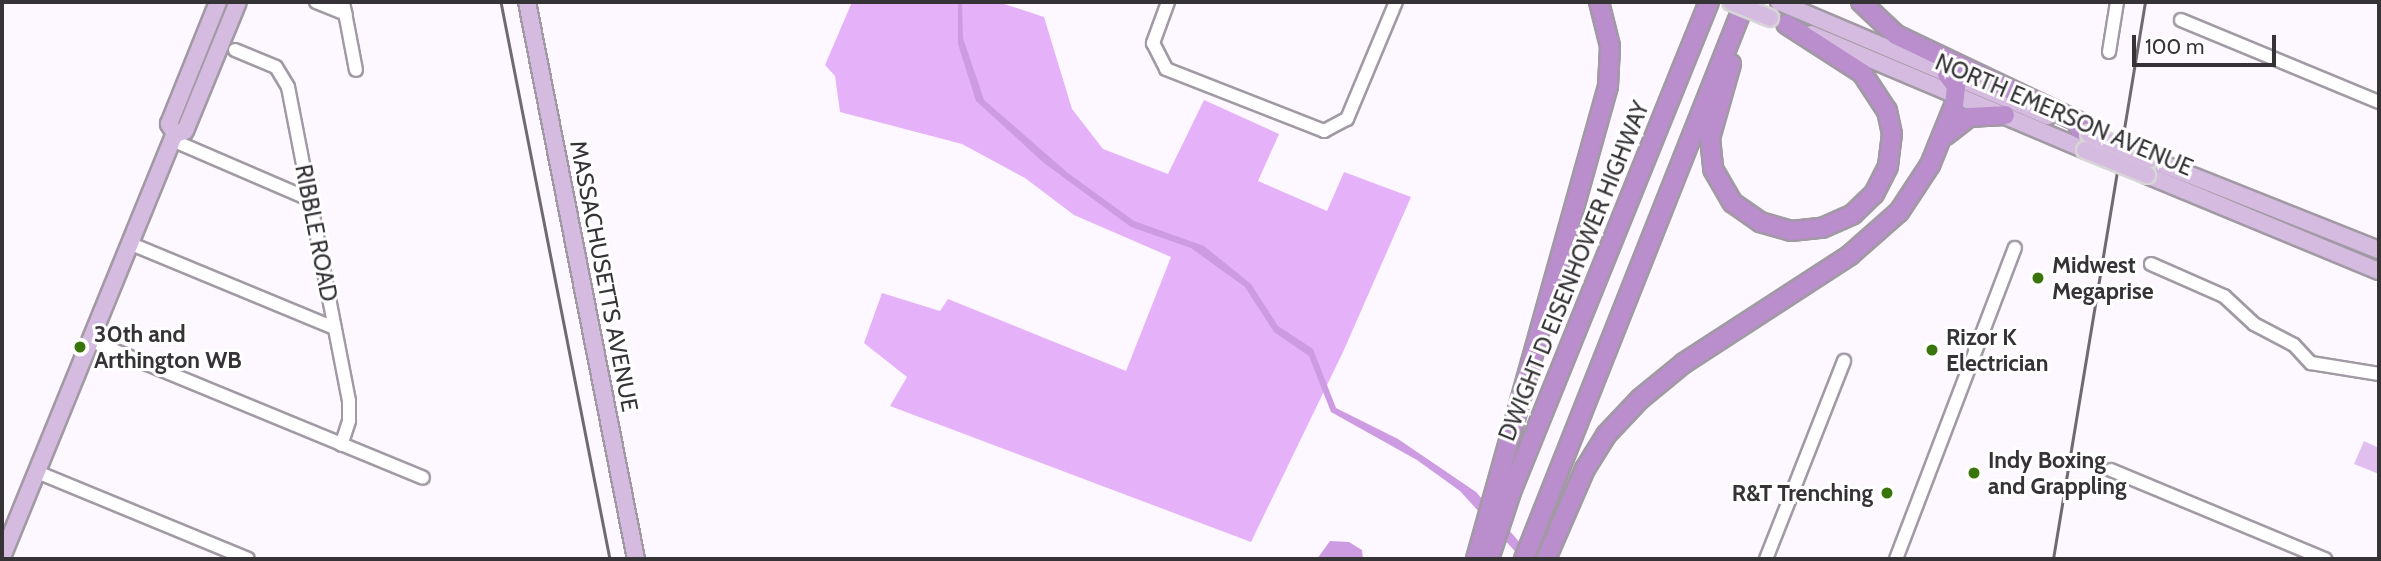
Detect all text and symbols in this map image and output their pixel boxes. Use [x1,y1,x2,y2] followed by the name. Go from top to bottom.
[2136,21,2280,65] scale bar
[2145,34,2204,59] text: 100 m
[1931,48,2197,182] street label: NORTH EMERSON AVENUE
[1493,97,1655,445] street label: DWIGHT D EISENHOWER HIGHWAY
[564,138,644,414] street label: MASSACHUSETTS AVENUE
[289,162,343,304] street label: RIBBLE ROAD
[2052,251,2154,305] place label: Midwest Megaprise
[2030,270,2046,286] marker: Midwest Megaprise
[94,320,242,374] place label: 30th and Arthington WB
[1946,323,2048,377] place label: Rizor K Electrician
[72,339,88,355] marker: 30th and Arthington WB
[1924,342,1940,358] marker: Rizor K Electrician
[1988,446,2127,500] place label: Indy Boxing and Grappling
[1966,465,1982,481] marker: Indy Boxing and Grappling
[1732,479,1873,507] place label: R&T Trenching
[1879,485,1895,501] marker: R&T Trenching

